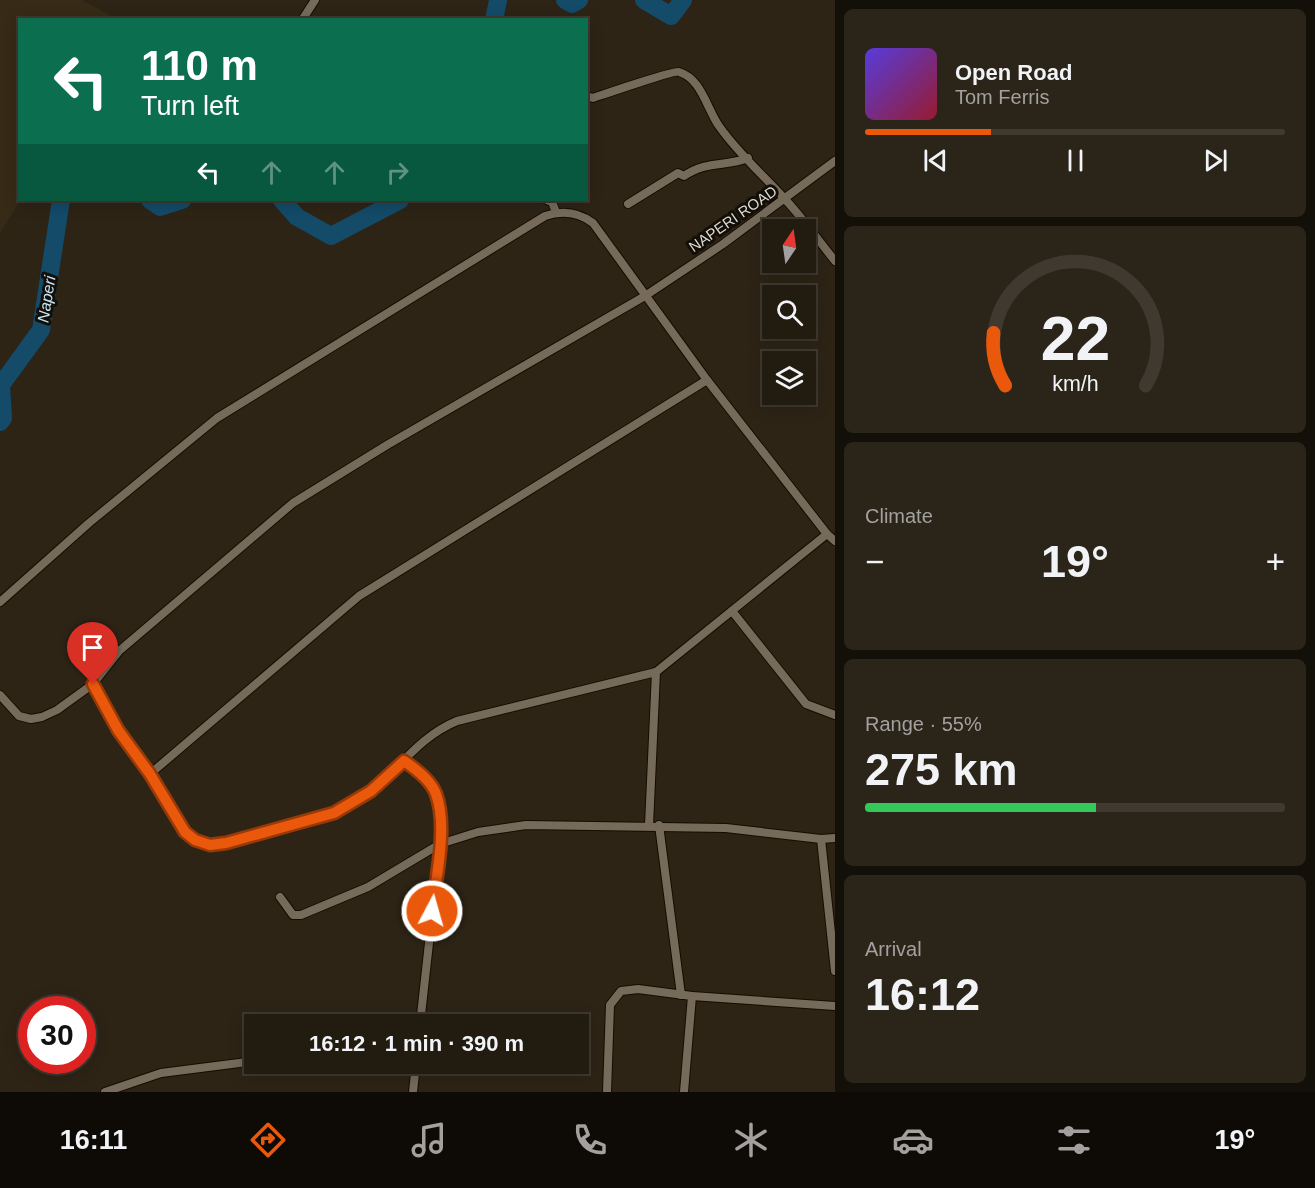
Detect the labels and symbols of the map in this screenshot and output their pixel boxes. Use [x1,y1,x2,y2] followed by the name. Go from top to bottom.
[686,182,780,255] street label: NAPERI ROAD
[762,219,816,273] north arrow
[34,274,59,324] water label: Naperi
[67,622,118,684] pin
[400,879,464,943] position arrow
[18,996,96,1074] speed limit sign: 30

